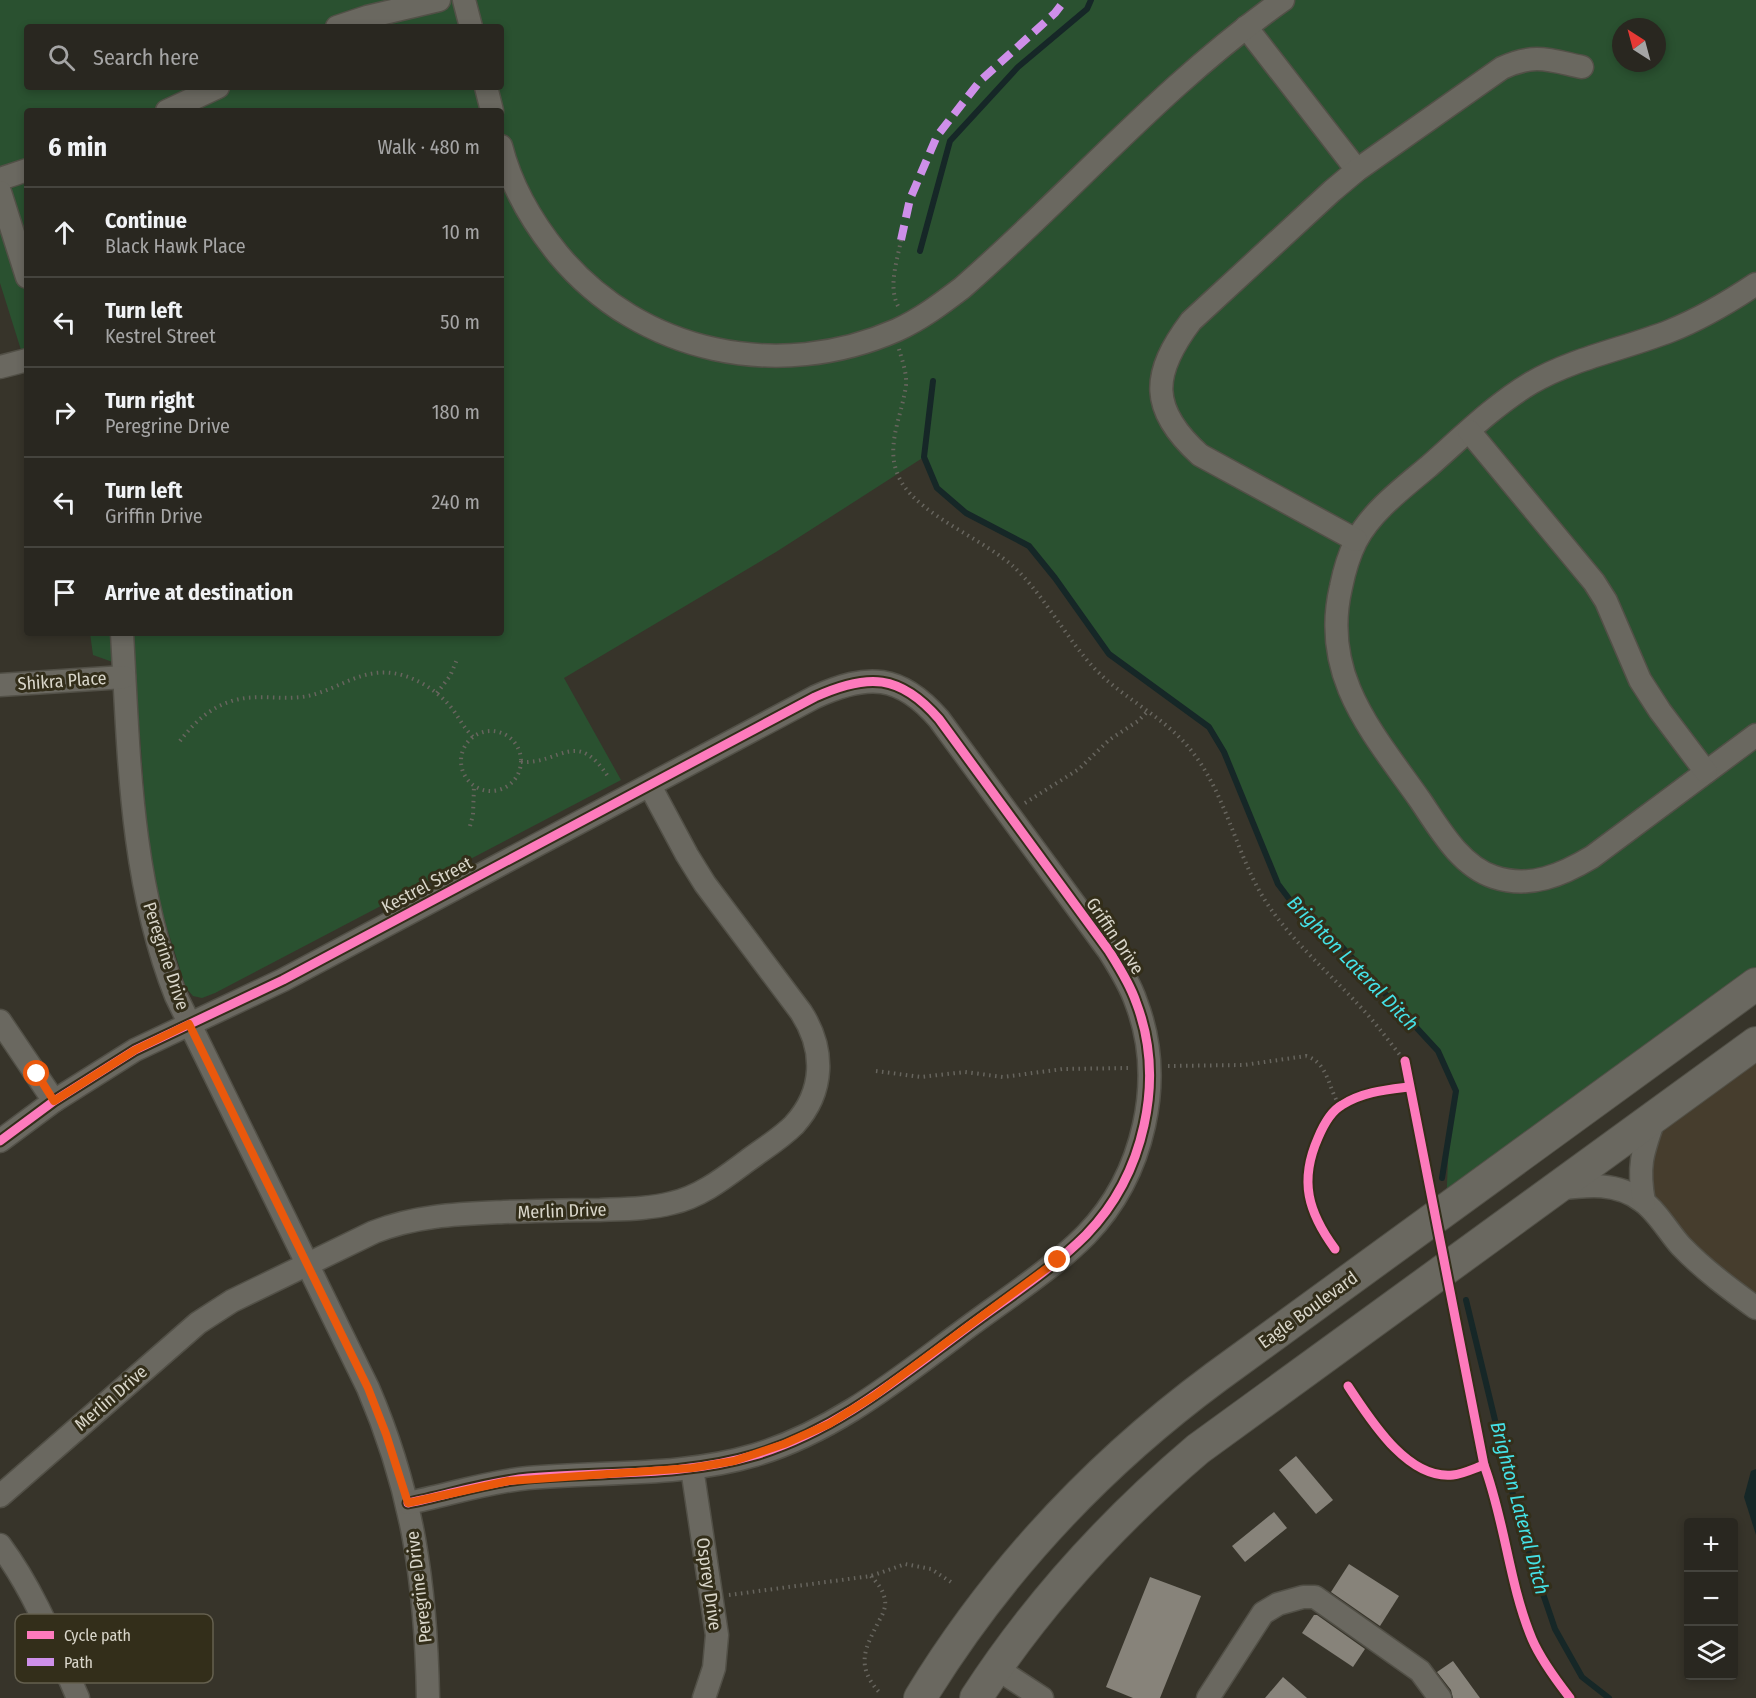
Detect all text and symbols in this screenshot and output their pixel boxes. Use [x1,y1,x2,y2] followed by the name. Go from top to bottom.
[1612,18,1666,72] north arrow
[24,24,504,90] search box
[45,41,78,74] icon: search
[93,44,199,71] text: Search here
[48,132,107,163] text: 6 min
[378,135,480,159] text: Walk · 480 m
[105,207,187,234] text: Continue
[48,216,81,249] icon: ahead
[442,220,480,244] text: 10 m
[105,234,246,258] text: Black Hawk Place
[105,297,183,324] text: Turn left
[48,306,81,339] icon: left
[440,310,480,334] text: 50 m
[105,324,216,348] text: Kestrel Street
[105,387,194,414] text: Turn right
[48,396,81,429] icon: right
[432,400,480,424] text: 180 m
[105,414,230,438] text: Peregrine Drive
[105,477,183,504] text: Turn left
[48,486,81,519] icon: left
[431,490,480,514] text: 240 m
[105,504,203,528] text: Griffin Drive
[48,576,81,609] icon: arrive
[105,579,293,606] text: Arrive at destination
[17,667,107,695] street label: Shikra Place
[378,852,476,918] street label: Kestrel Street
[1282,891,1424,1035] water label: Brighton Lateral Ditch
[1081,893,1149,979] street label: Griffin Drive
[138,899,194,1013] street label: Peregrine Drive
[23,1060,49,1086] route start
[517,1198,607,1224] street label: Merlin Drive
[1044,1246,1070,1272] route end
[1254,1267,1362,1353] street label: Eagle Boulevard
[70,1360,152,1436] street label: Merlin Drive
[1485,1419,1555,1597] water label: Brighton Lateral Ditch
[1684,1518,1738,1680] map controls
[1684,1518,1738,1572] button: +
[401,1530,437,1644] street label: Peregrine Drive
[692,1536,726,1632] street label: Osprey Drive
[1684,1572,1738,1626] button: −
[15,1614,213,1683] legend
[64,1626,131,1645] text: Cycle path
[1684,1626,1738,1680] button: layers
[64,1653,93,1672] text: Path

